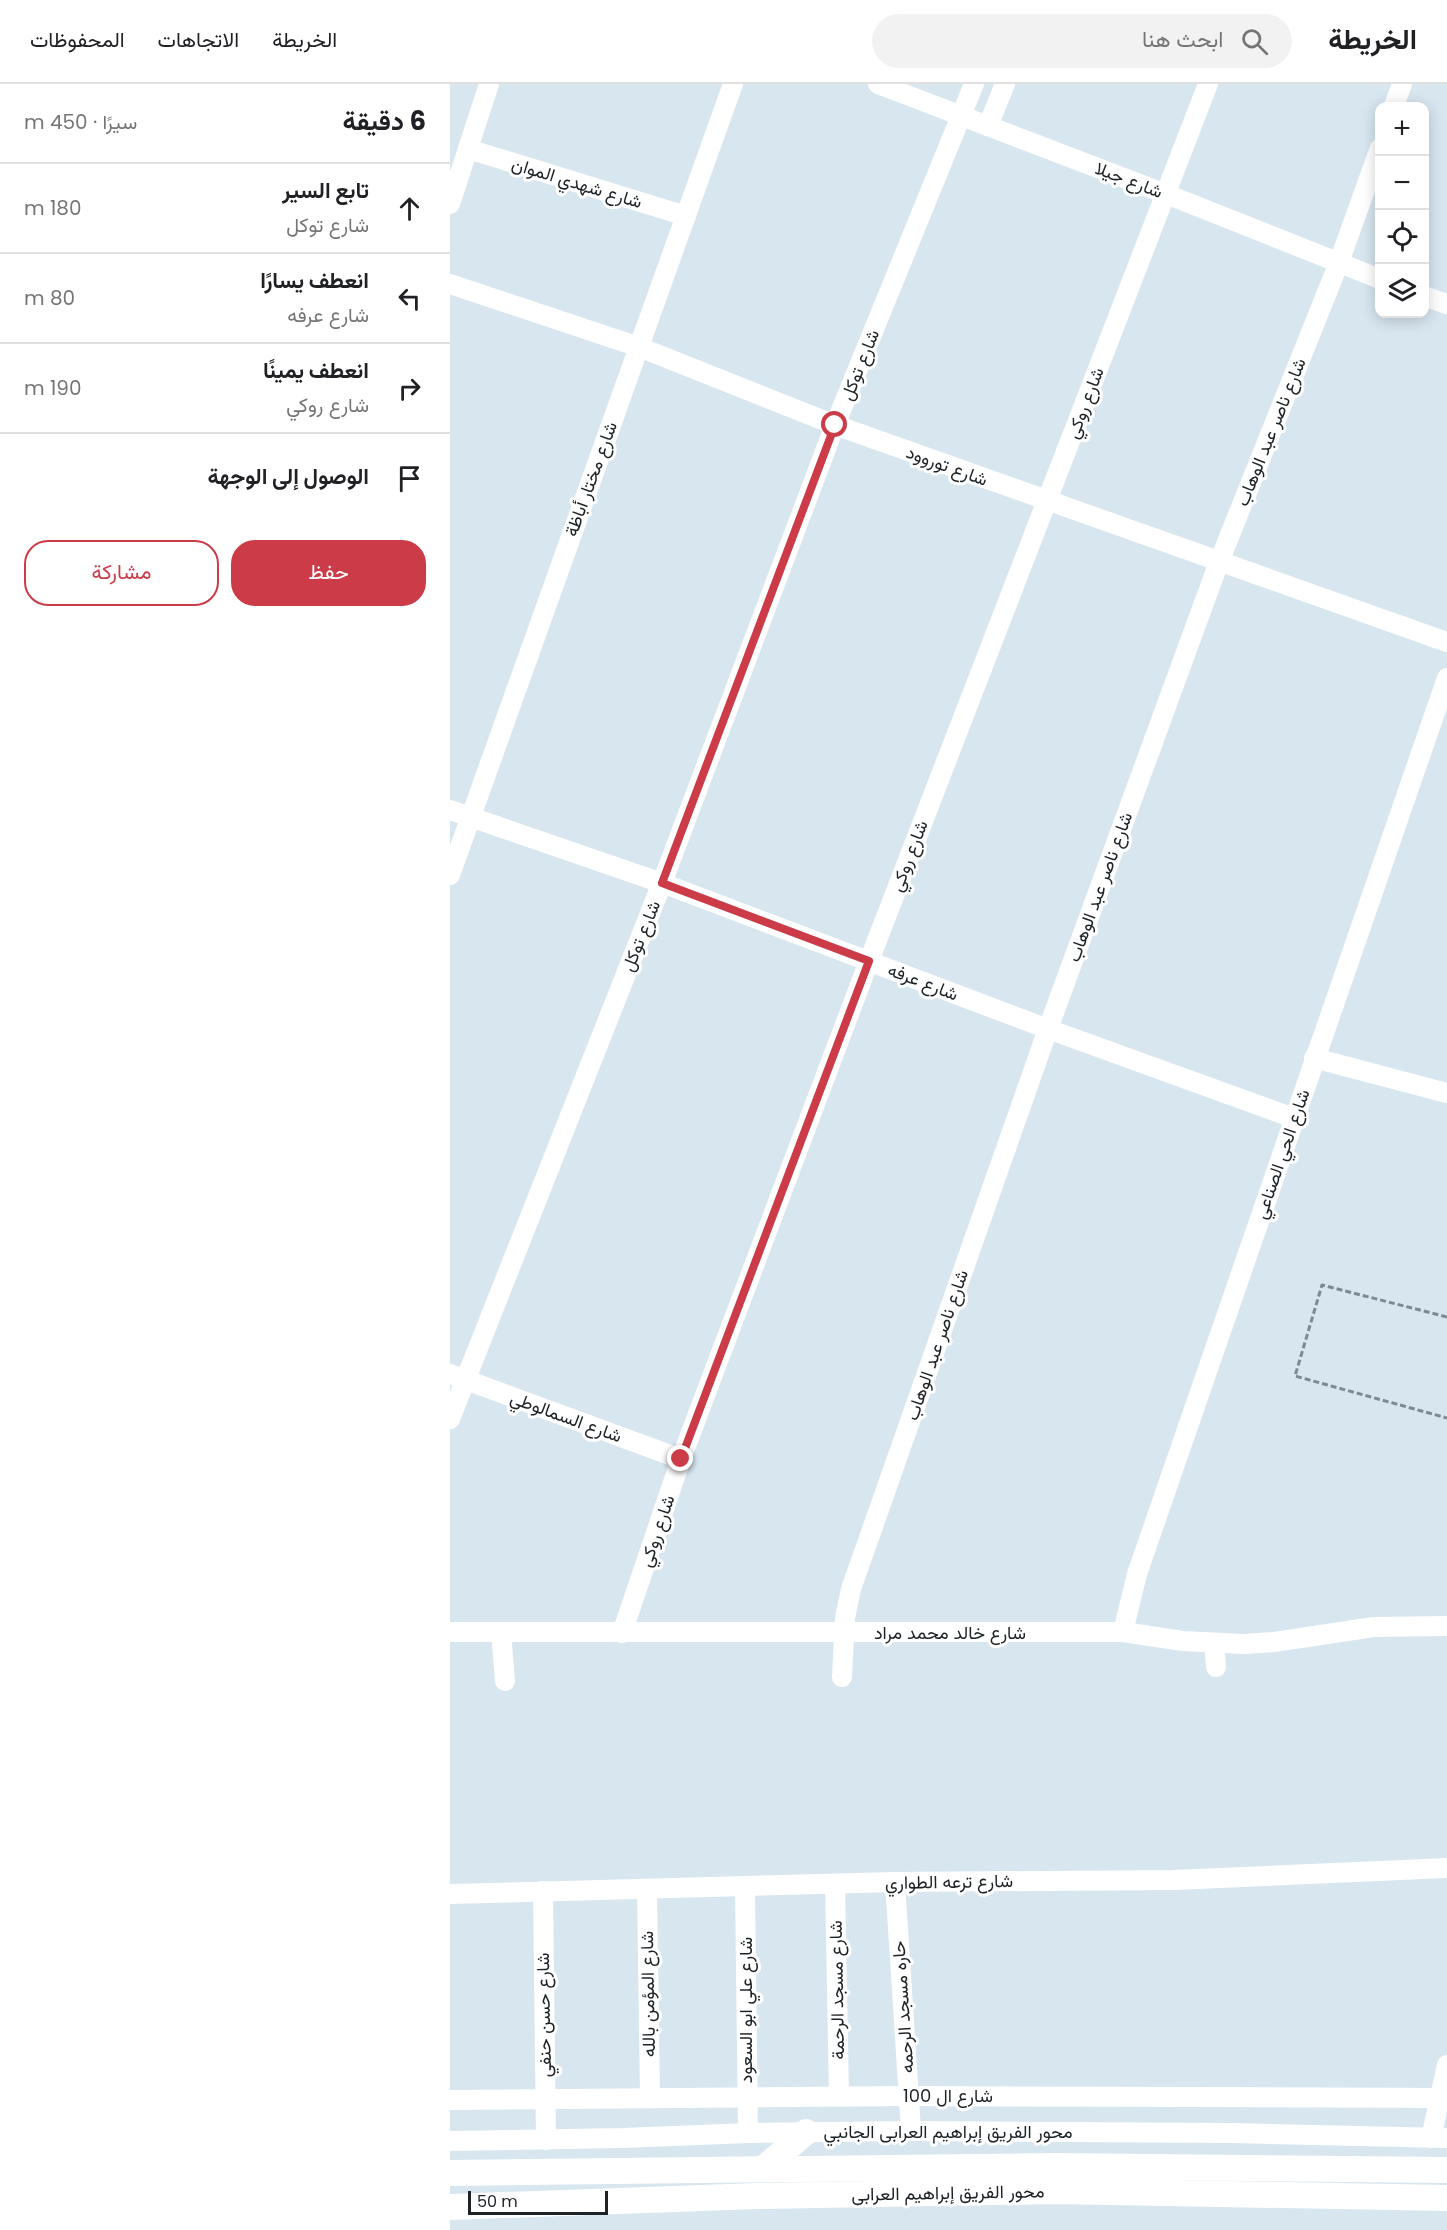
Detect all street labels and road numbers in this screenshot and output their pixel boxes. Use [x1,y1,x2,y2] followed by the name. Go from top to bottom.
[508,151,645,217] street label: شارع شهدي الموان
[1092,155,1167,204] street label: شارع جيلا
[834,326,885,404] street label: شارع توكل
[1229,354,1312,510] street label: شارع ناصر عبد الوهاب
[1060,364,1112,443] street label: شارع روكي
[558,418,623,540] street label: شارع مختار أباظة
[903,439,991,492] street label: شارع توروود
[1061,808,1138,965] street label: شارع ناصر عبد الوهاب
[884,817,936,896] street label: شارع روكي
[615,897,666,975] street label: شارع توكل
[884,957,962,1006] street label: شارع عرفه
[1248,1086,1318,1223] street label: شارع الحي الصناعي
[899,1266,974,1424] street label: شارع ناصر عبد الوهاب
[506,1385,626,1451] street label: شارع السمالوطي
[633,1492,683,1571] street label: شارع روكي
[874,1620,1026,1645] street label: شارع خالد محمد مراد
[885,1868,1013,1898] street label: شارع ترعه الطواري
[823,1920,850,2060] street label: شارع مسجد الرحمة
[634,1931,661,2057] street label: شارع المؤمن بالله
[733,1937,761,2083] street label: شارع علي ابو السعود
[885,1940,920,2074] street label: حاره مسجد الرحمه
[530,1952,560,2078] street label: شارع حسن حنفي
[903,2083,993,2108] street label: شارع ال 100
[823,2119,1073,2147] street label: محور الفريق إبراهيم العرابى الجانبي
[851,2178,1045,2207] street label: محور الفريق إبراهيم العرابى

